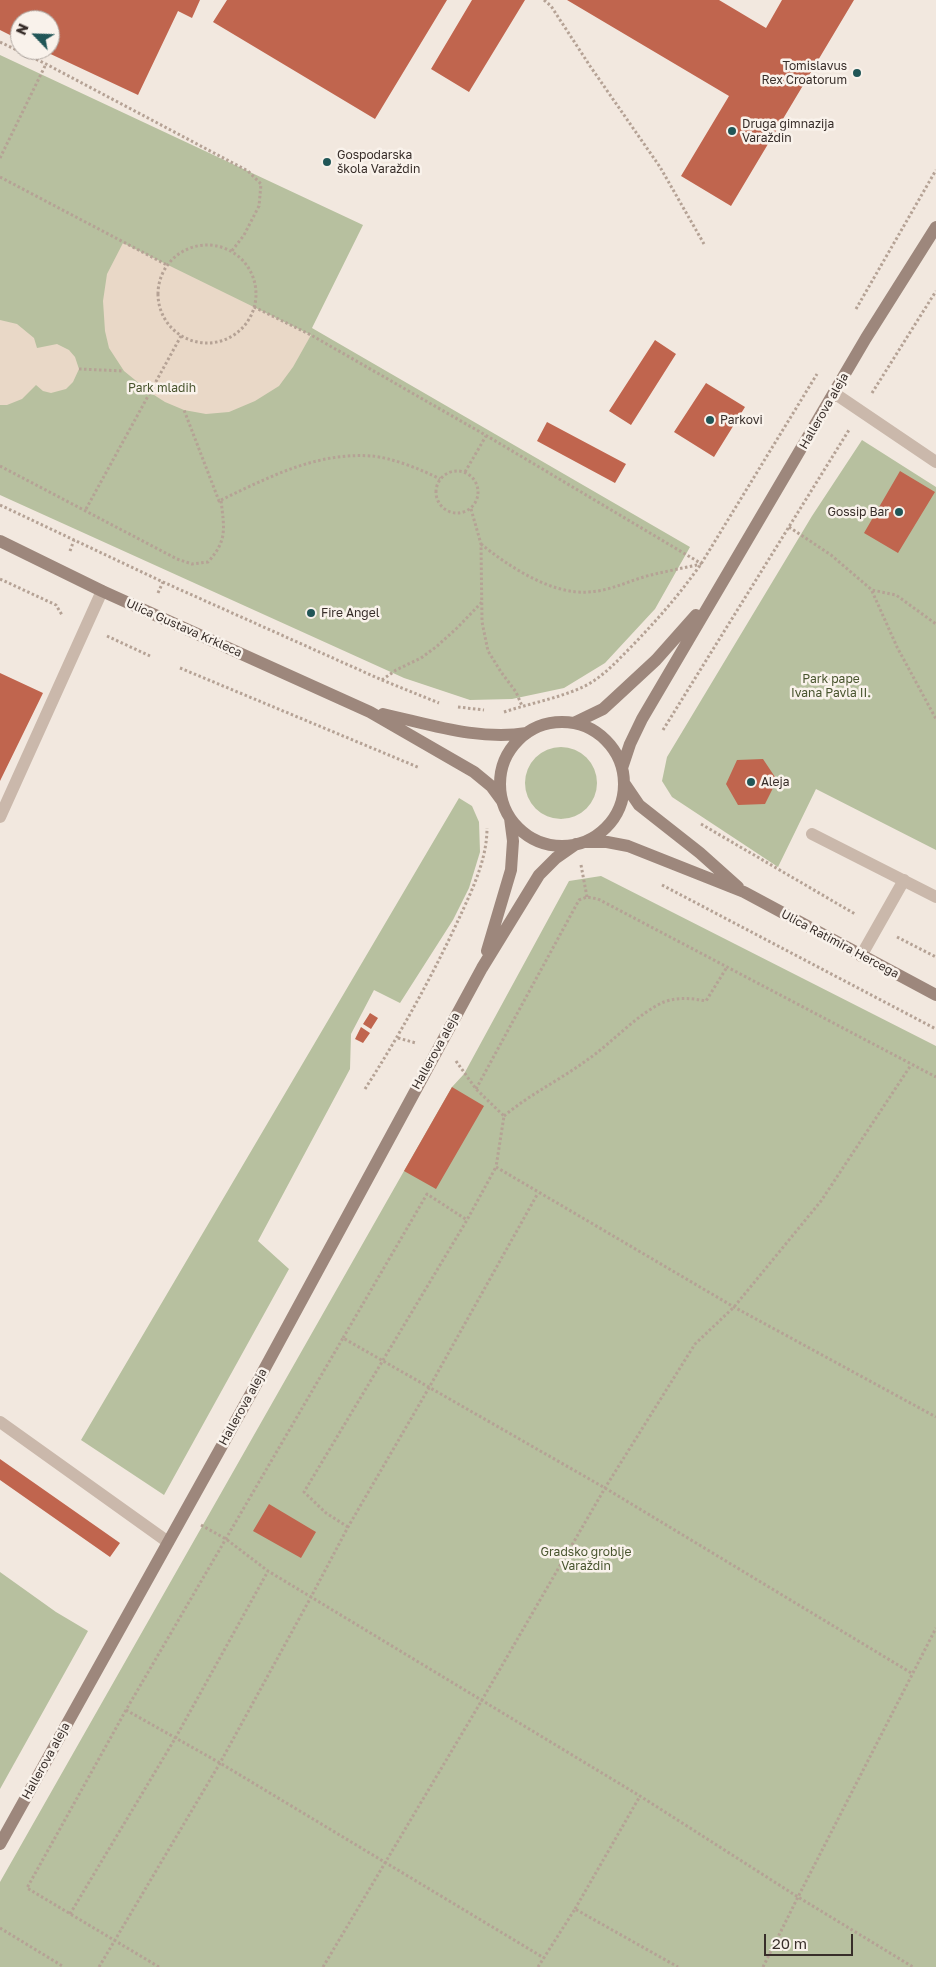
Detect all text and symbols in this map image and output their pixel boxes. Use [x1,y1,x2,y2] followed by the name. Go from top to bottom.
[10,10,60,60] north arrow
[12,21,32,37] text: N
[762,59,847,87] place label: Tomislavus Rex Croatorum
[851,67,863,79] marker: Tomislavus Rex Croatorum
[742,117,834,145] place label: Druga gimnazija Varaždin
[726,125,738,137] marker: Druga gimnazija Varaždin
[337,148,420,176] place label: Gospodarska škola Varaždin
[321,156,333,168] marker: Gospodarska škola Varaždin
[796,370,852,452] street label: Hallerova aleja
[128,381,196,395] park label: Park mladih
[720,413,763,427] place label: Parkovi
[704,414,716,426] marker: Parkovi
[828,505,889,519] place label: Gossip Bar
[893,506,905,518] marker: Gossip Bar
[124,596,244,660] street label: Ulica Gustava Krkleca
[321,606,379,620] place label: Fire Angel
[305,607,317,619] marker: Fire Angel
[791,672,871,700] park label: Park pape Ivana Pavla II.
[761,775,789,789] place label: Aleja
[745,776,757,788] marker: Aleja
[779,907,901,981] street label: Ulica Ratimira Hercega
[409,1010,463,1092] street label: Hallerova aleja
[216,1366,270,1448] street label: Hallerova aleja
[541,1545,631,1573] park label: Gradsko groblje Varaždin
[19,1720,73,1802] street label: Hallerova aleja
[766,1924,855,1956] scale bar
[772,1934,807,1952] text: 20 m

